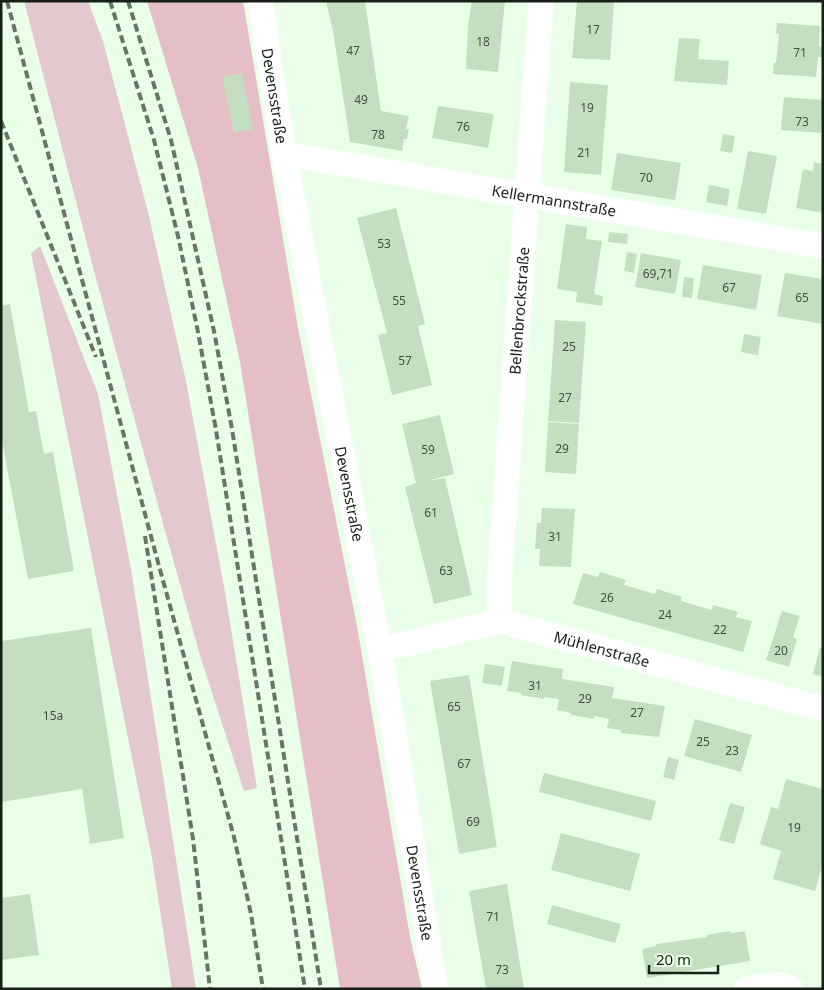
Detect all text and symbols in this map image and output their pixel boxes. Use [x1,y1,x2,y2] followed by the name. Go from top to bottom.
[586,21,600,38] house number: 17
[476,33,490,50] house number: 18
[346,42,360,59] house number: 47
[793,44,807,61] house number: 71
[258,47,292,145] street label: Devensstraße
[354,91,368,108] house number: 49
[580,99,594,116] house number: 19
[795,113,809,130] house number: 73
[456,118,470,135] house number: 76
[371,126,385,143] house number: 78
[577,144,591,161] house number: 21
[639,169,653,186] house number: 70
[490,180,618,221] street label: Kellermannstraße
[377,235,391,252] house number: 53
[504,246,533,375] street label: Bellenbrockstraße
[643,265,673,282] house number: 69,71
[722,279,736,296] house number: 67
[795,289,809,306] house number: 65
[392,292,406,309] house number: 55
[562,338,576,355] house number: 25
[398,352,412,369] house number: 57
[558,389,572,406] house number: 27
[555,440,569,457] house number: 29
[421,441,435,458] house number: 59
[331,445,369,543] street label: Devensstraße
[424,504,438,521] house number: 61
[548,528,562,545] house number: 31
[439,562,453,579] house number: 63
[600,589,614,606] house number: 26
[658,606,672,623] house number: 24
[713,621,727,638] house number: 22
[552,626,652,671] street label: Mühlenstraße
[774,642,788,659] house number: 20
[528,677,542,694] house number: 31
[578,690,592,707] house number: 29
[447,698,461,715] house number: 65
[630,704,644,721] house number: 27
[43,707,63,724] house number: 15a
[696,733,710,750] house number: 25
[725,742,739,759] house number: 23
[457,755,471,772] house number: 67
[466,813,480,830] house number: 69
[787,819,801,836] house number: 19
[402,843,438,942] street label: Devensstraße
[486,908,500,925] house number: 71
[649,942,718,974] scale bar
[656,949,691,969] text: 20 m
[495,961,509,978] house number: 73

